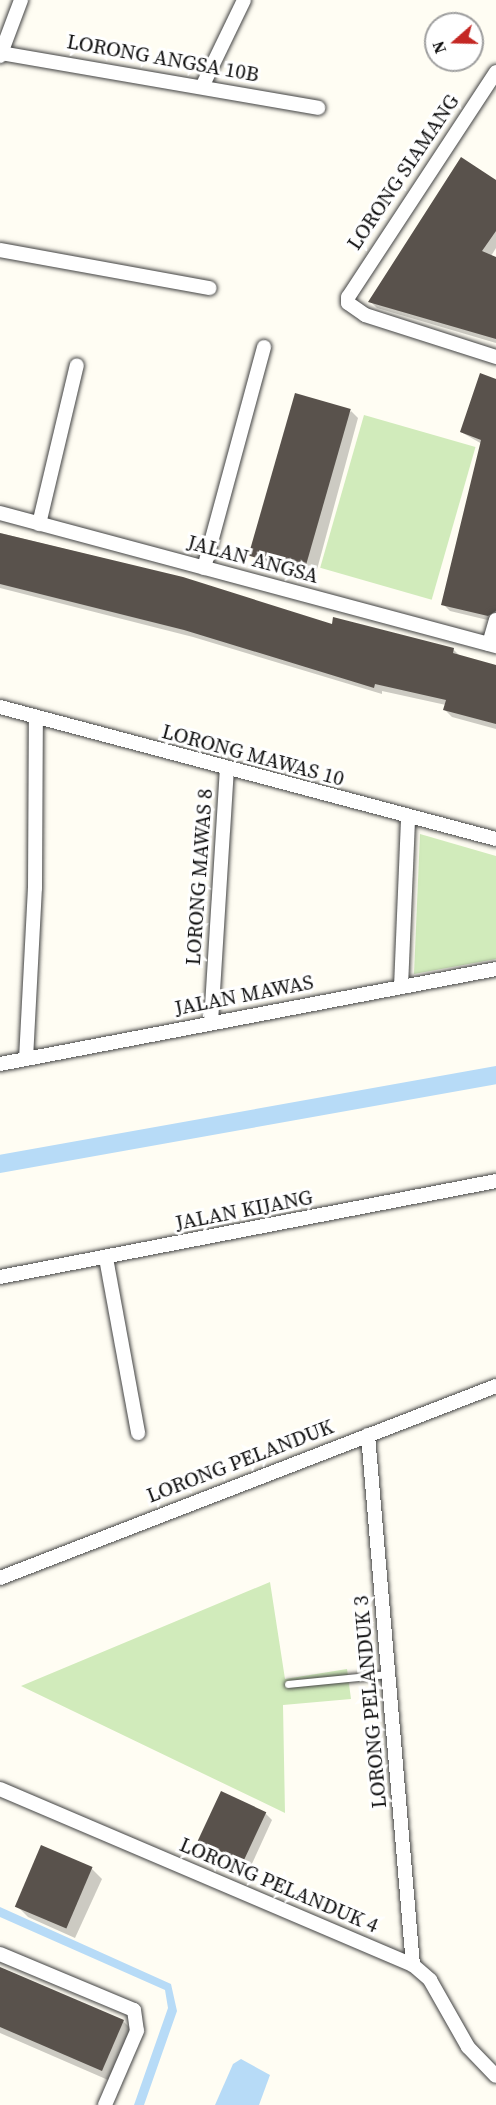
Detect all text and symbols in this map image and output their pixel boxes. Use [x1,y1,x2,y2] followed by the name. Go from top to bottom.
[424,12,484,72] north arrow
[65,29,261,87] street label: LORONG ANGSA 10B
[427,38,451,57] text: N
[342,89,464,255] street label: LORONG SIAMANG
[185,529,321,589] street label: JALAN ANGSA
[159,719,347,791] street label: LORONG MAWAS 10
[180,788,218,966] street label: LORONG MAWAS 8
[173,969,315,1021] street label: JALAN MAWAS
[173,1184,315,1236] street label: JALAN KIJANG
[143,1414,337,1508] street label: LORONG PELANDUK
[348,1595,392,1809] street label: LORONG PELANDUK 3
[176,1832,382,1938] street label: LORONG PELANDUK 4

